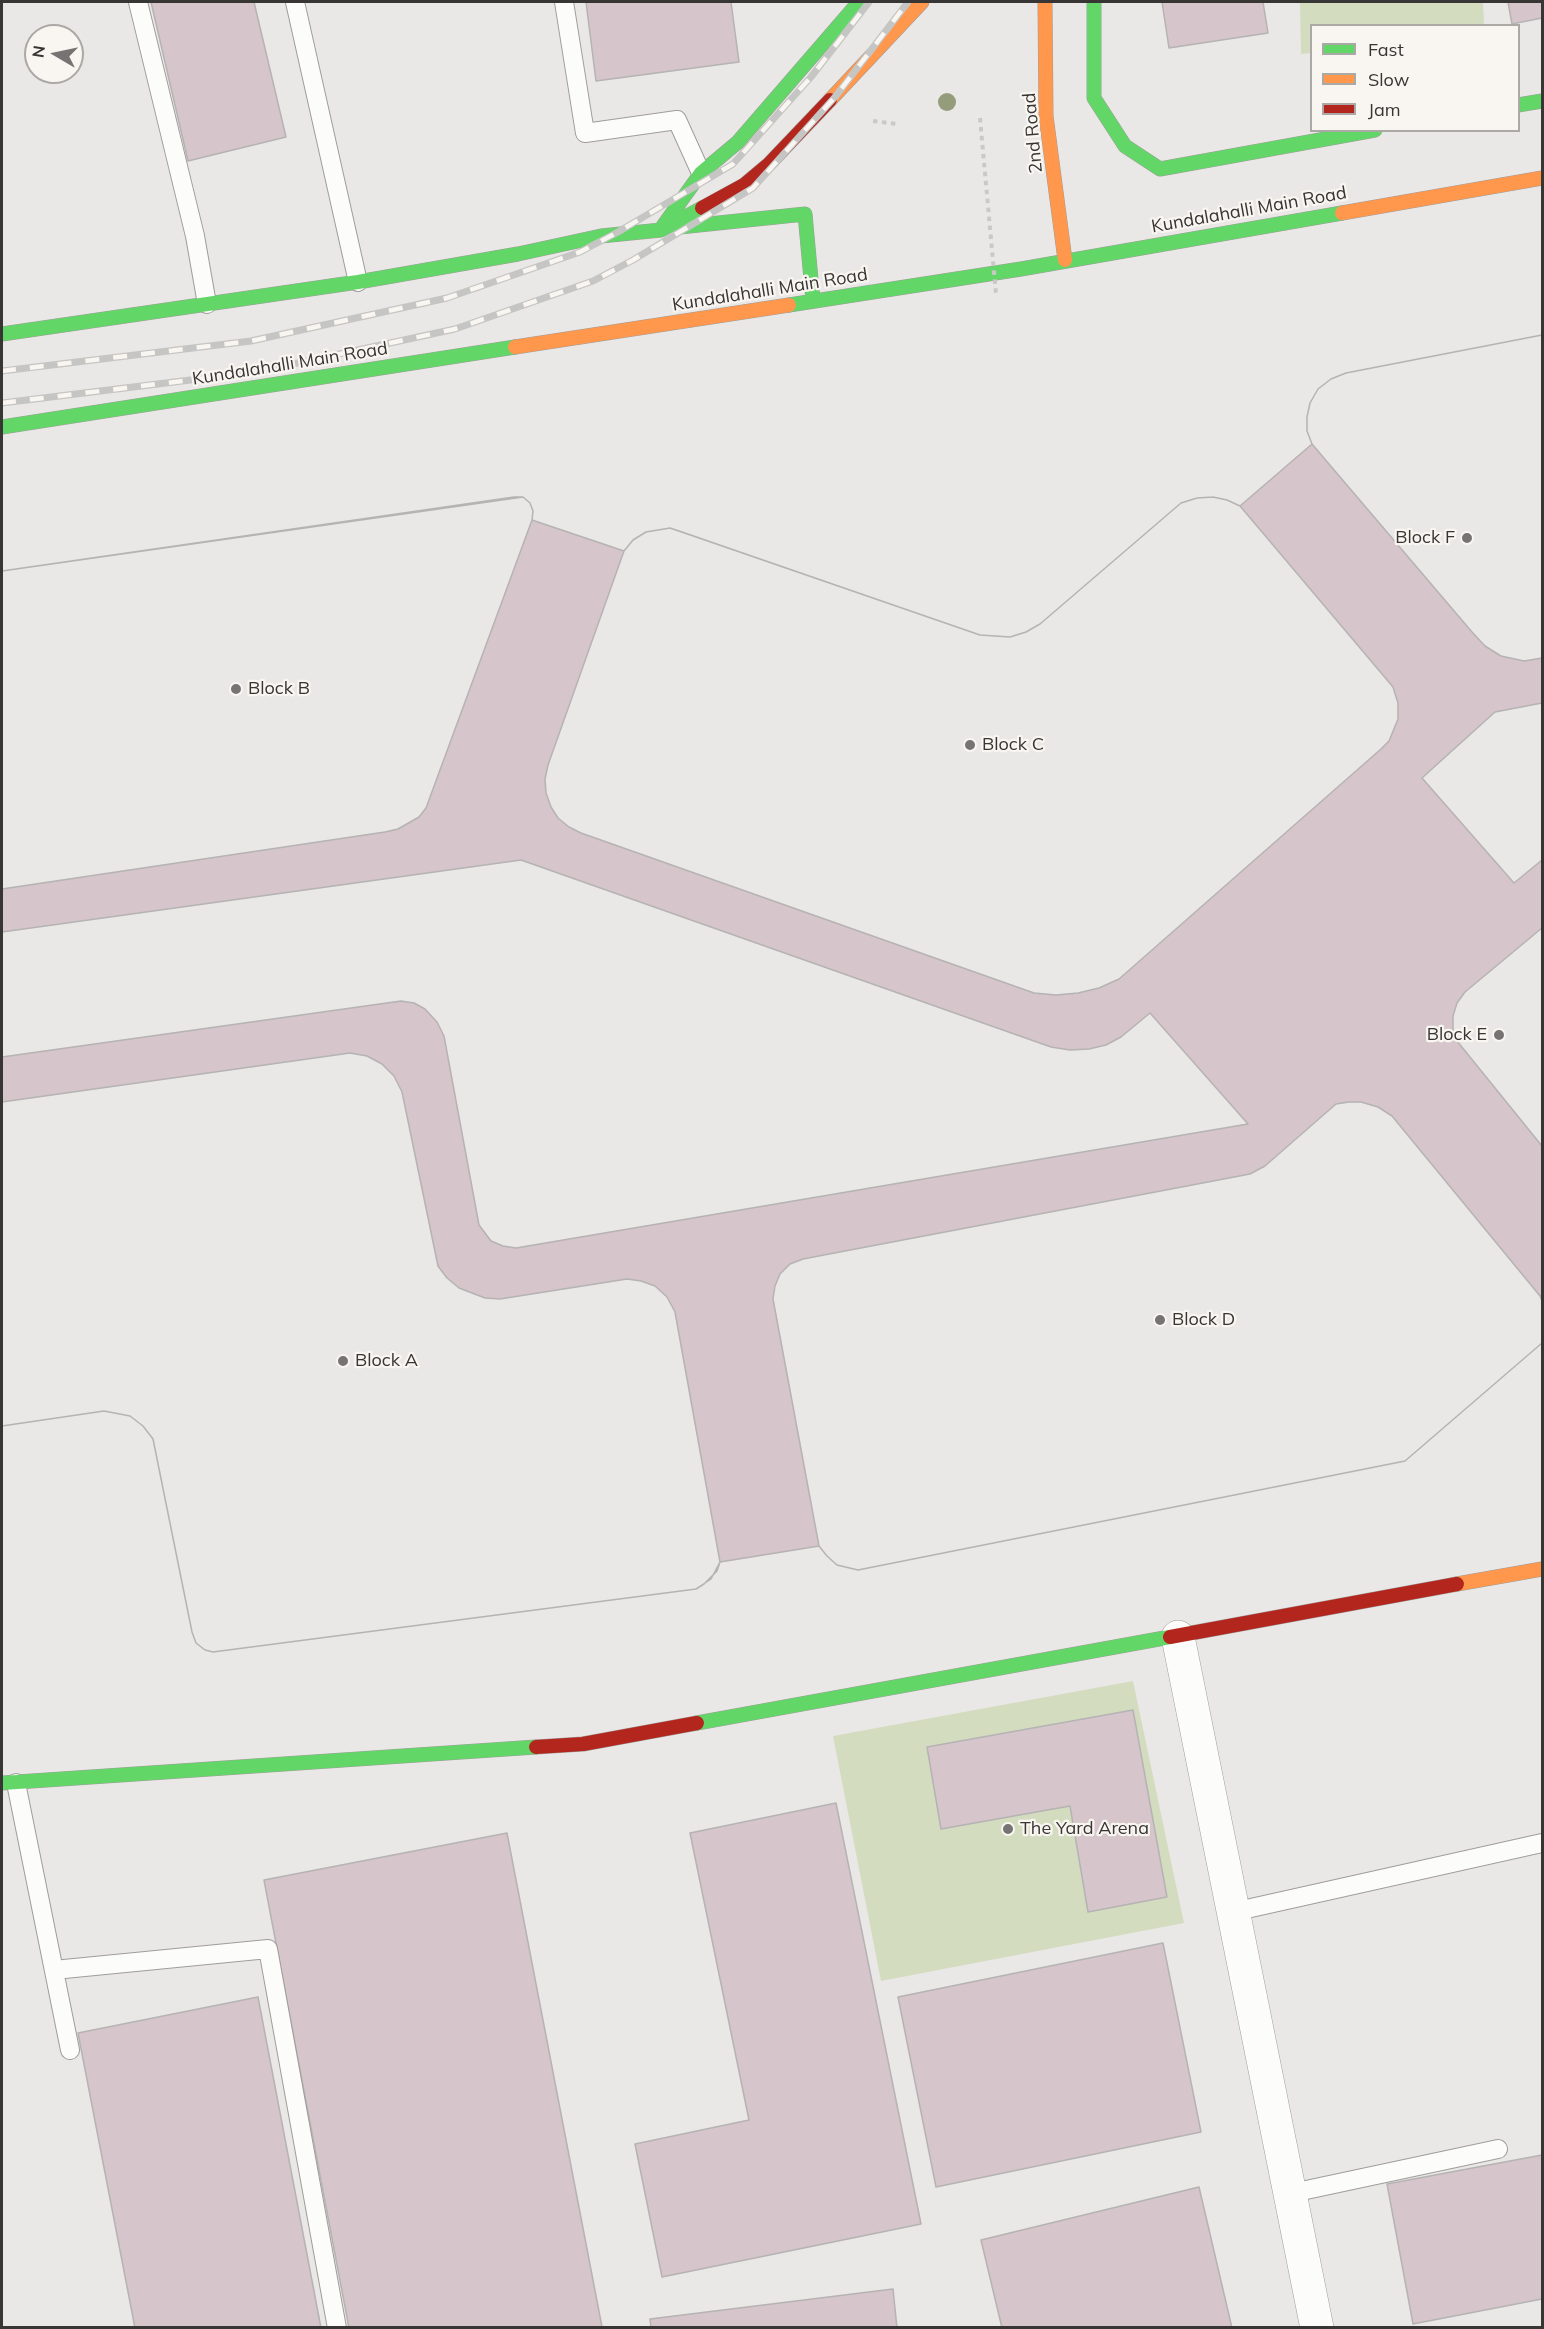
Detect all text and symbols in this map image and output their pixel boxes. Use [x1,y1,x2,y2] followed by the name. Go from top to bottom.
[24,24,84,84] north arrow
[1310,24,1520,132] legend
[1368,38,1404,61] text: Fast
[27,44,49,59] text: N
[1368,68,1409,91] text: Slow
[1019,92,1047,174] street label: 2nd Road
[1368,98,1401,121] text: Jam
[1150,182,1348,238] street label: Kundalahalli Main Road
[671,264,869,316] street label: Kundalahalli Main Road
[191,338,389,390] street label: Kundalahalli Main Road
[1395,527,1455,549] place label: Block F
[1460,531,1474,545] marker: Block F
[248,678,310,700] place label: Block B
[229,682,243,696] marker: Block B
[982,734,1044,756] place label: Block C
[963,738,977,752] marker: Block C
[1427,1024,1487,1046] place label: Block E
[1492,1028,1506,1042] marker: Block E
[1172,1309,1235,1331] place label: Block D
[1153,1313,1167,1327] marker: Block D
[355,1350,418,1372] place label: Block A
[336,1354,350,1368] marker: Block A
[1020,1818,1149,1840] place label: The Yard Arena
[1001,1822,1015,1836] marker: The Yard Arena

